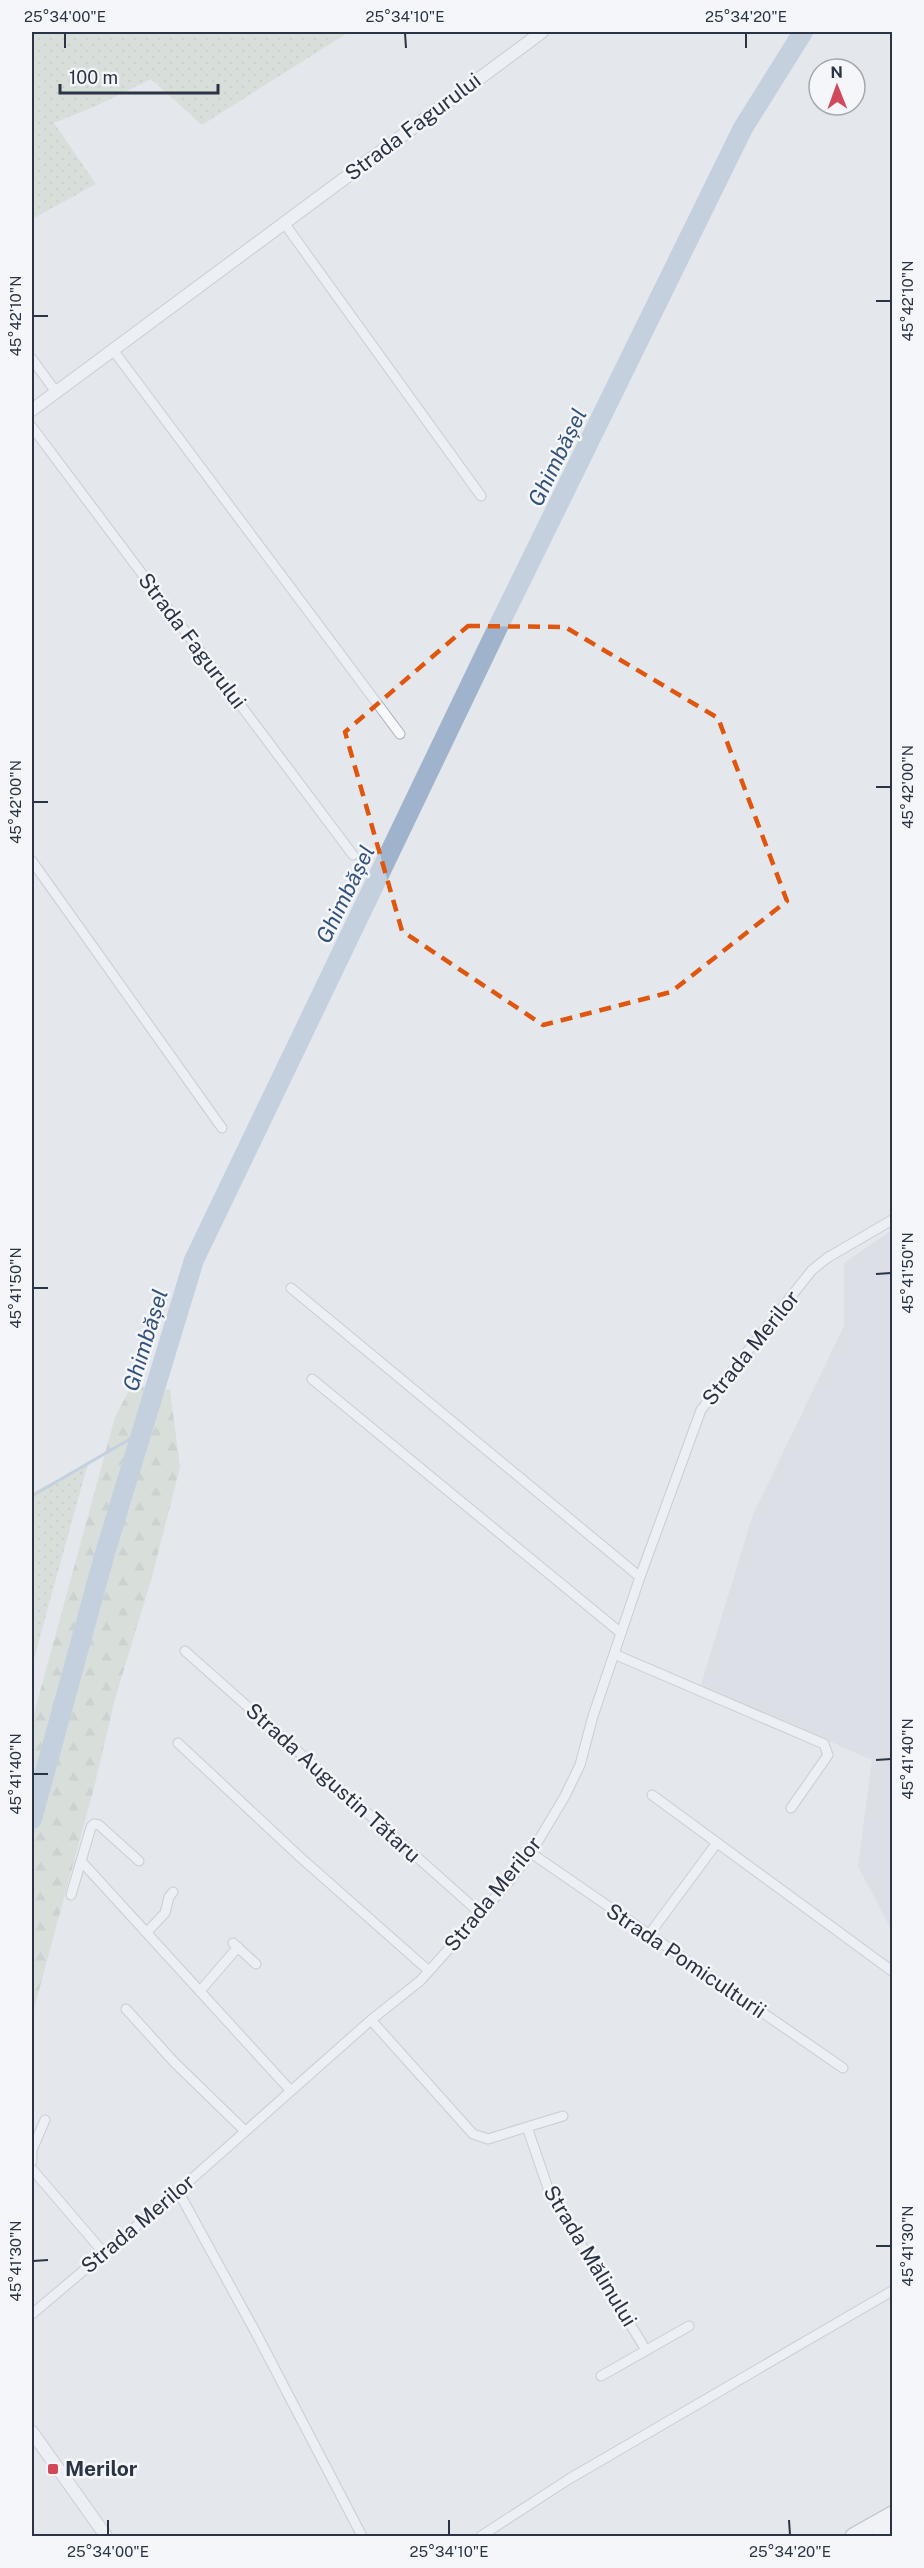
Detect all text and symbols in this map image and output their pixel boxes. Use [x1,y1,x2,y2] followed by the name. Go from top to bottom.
[24,8,106,25] text: 25°34'00"E
[365,8,445,25] text: 25°34'10"E
[705,8,787,25] text: 25°34'20"E
[60,57,218,95] scale bar
[807,57,867,117] north arrow
[830,63,843,82] text: N
[69,67,118,88] text: 100 m
[340,67,486,186] street label: Strada Fagurului
[899,261,916,341] text: 45°42'10"N
[7,276,24,356] text: 45°42'10"N
[522,404,592,510] water label: Ghimbășel
[133,568,252,714] street label: Strada Fagurului
[899,745,916,829] text: 45°42'00"N
[7,760,24,844] text: 45°42'00"N
[310,841,380,947] water label: Ghimbășel
[899,1232,916,1314] text: 45°41'50"N
[7,1247,24,1329] text: 45°41'50"N
[697,1285,804,1410] street label: Strada Merilor
[117,1286,173,1394] water label: Ghimbășel
[241,1698,426,1868] street label: Strada Augustin Tătaru
[899,1718,916,1800] text: 45°41'40"N
[7,1733,24,1815] text: 45°41'40"N
[439,1831,546,1956] street label: Strada Merilor
[602,1898,771,2023] street label: Strada Pomiculturii
[76,2169,199,2278] street label: Strada Merilor
[538,2181,642,2331] street label: Strada Mălinului
[899,2205,916,2287] text: 45°41'30"N
[7,2220,24,2302] text: 45°41'30"N
[65,2456,138,2481] place label: Merilor
[46,2462,60,2476] marker: Merilor
[67,2543,149,2560] text: 25°34'00"E
[409,2543,489,2560] text: 25°34'10"E
[749,2543,831,2560] text: 25°34'20"E

